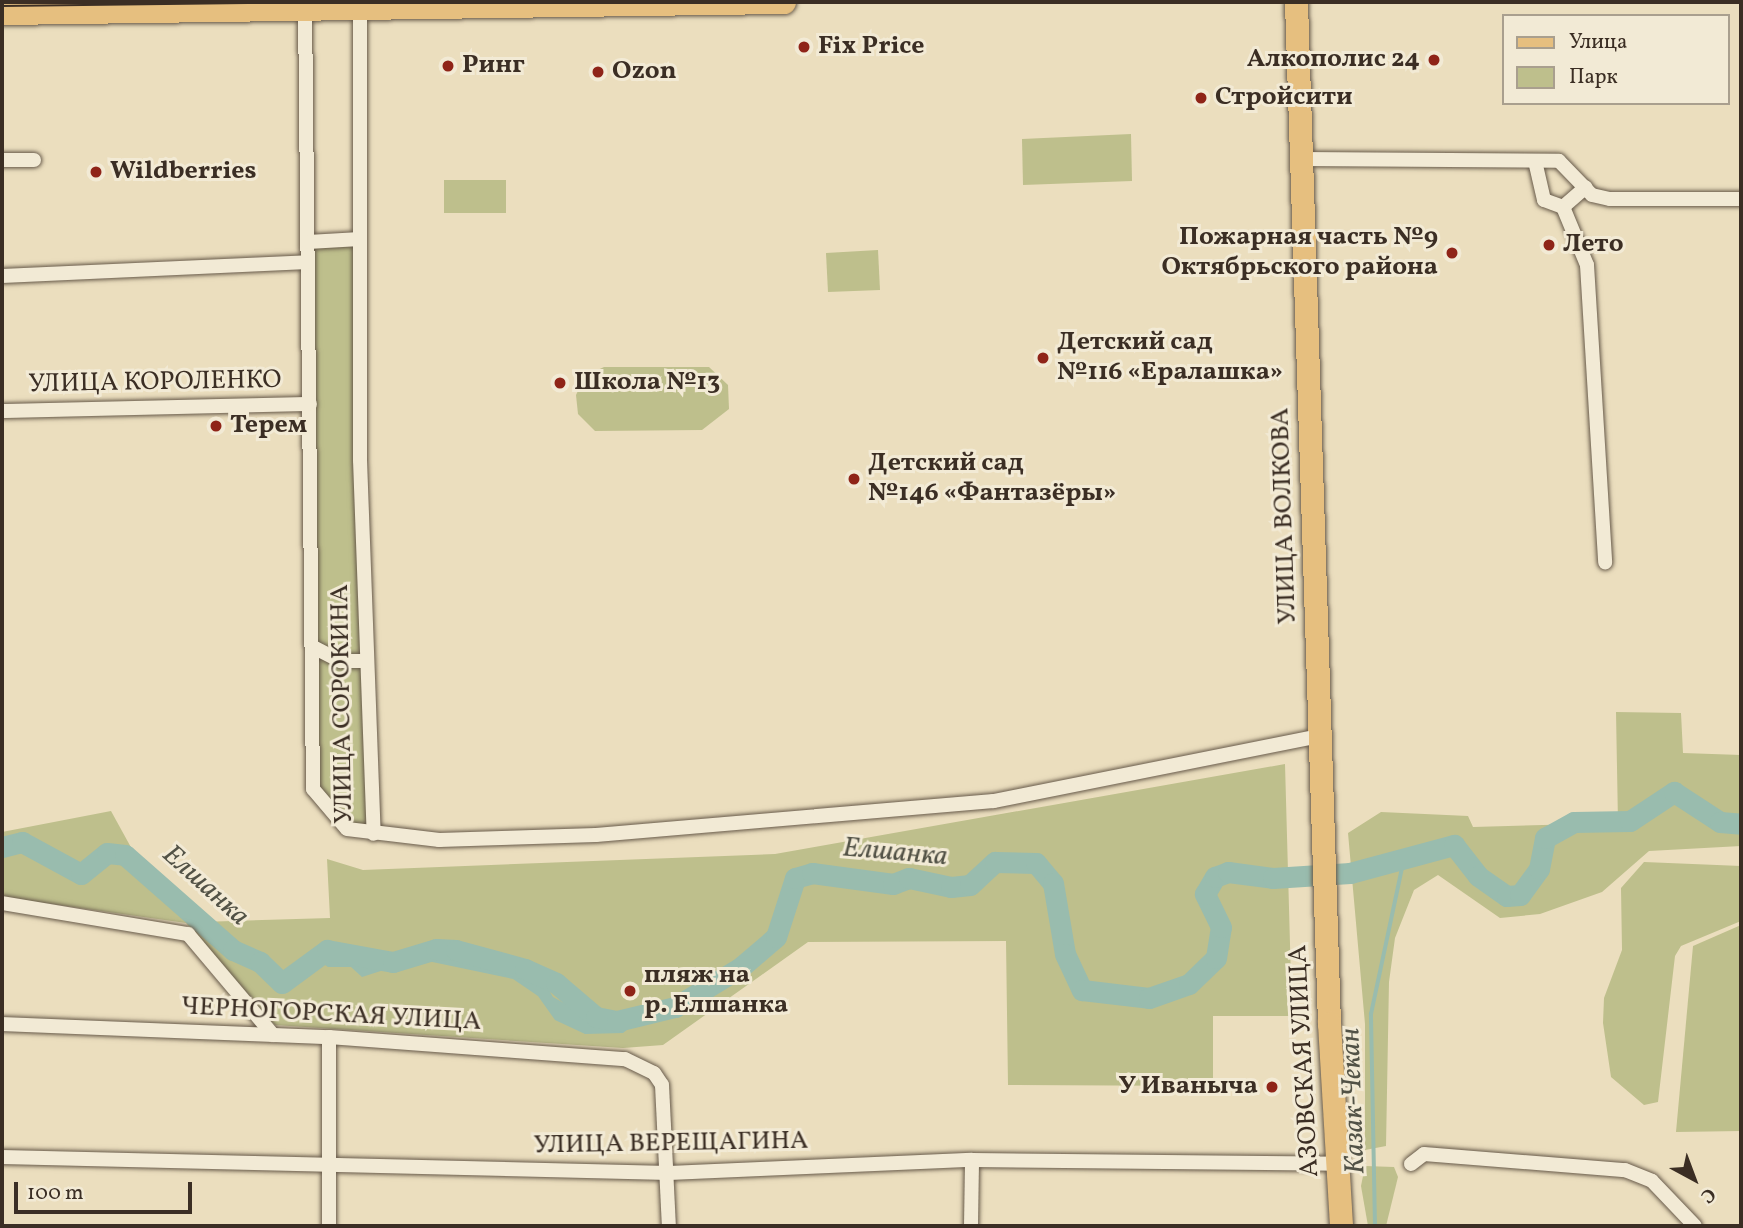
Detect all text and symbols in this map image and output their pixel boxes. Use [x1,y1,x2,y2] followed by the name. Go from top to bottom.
[1502,14,1729,105] legend
[1569,28,1627,57] text: Улица
[818,31,925,63] place label: Fix Price
[796,39,812,55] marker: Fix Price
[1247,44,1420,76] place label: Алкополис 24
[462,50,525,82] place label: Ринг
[1426,52,1442,68] marker: Алкополис 24
[612,56,677,88] place label: Ozon
[440,58,456,74] marker: Ринг
[1569,63,1618,92] text: Парк
[590,64,606,80] marker: Ozon
[1215,82,1353,114] place label: Стройсити
[1193,90,1209,106] marker: Стройсити
[110,156,257,188] place label: Wildberries
[88,164,104,180] marker: Wildberries
[1161,222,1438,284] place label: Пожарная часть №9 Октябрьского района
[1563,229,1624,261] place label: Лето
[1541,237,1557,253] marker: Лето
[1444,245,1460,261] marker: Пожарная часть №9 Октябрьского района
[1057,327,1283,388] place label: Детский сад №116 «Ералашка»
[1035,350,1051,366] marker: Детский сад №116 «Ералашка»
[28,365,282,401] street label: УЛИЦА КОРОЛЕНКО
[574,367,720,399] place label: Школа №13
[552,375,568,391] marker: Школа №13
[1266,407,1304,625] street label: УЛИЦА ВОЛКОВА
[230,410,307,442] place label: Терем
[208,418,224,434] marker: Терем
[868,448,1117,510] place label: Детский сад №146 «Фантазёры»
[846,471,862,487] marker: Детский сад №146 «Фантазёры»
[325,584,361,824] street label: УЛИЦА СОРОКИНА
[841,832,949,874] water label: Елшанка
[155,838,255,934] water label: Елшанка
[1283,944,1327,1178] street label: АЗОВСКАЯ УЛИЦА
[644,960,788,1021] place label: пляж на р. Елшанка
[622,983,638,999] marker: пляж на р. Елшанка
[180,992,482,1038] street label: ЧЕРНОГОРСКАЯ УЛИЦА
[1335,1027,1373,1175] water label: Казак-Чекан
[1118,1071,1258,1103] place label: У Иваныча
[1264,1079,1280,1095] marker: У Иваныча
[533,1126,809,1162] street label: УЛИЦА ВЕРЕЩАГИНА
[1659,1144,1729,1214] north arrow
[18,1168,196,1212] scale bar
[27,1179,84,1208] text: 100 m
[1695,1181,1721,1209] text: С

